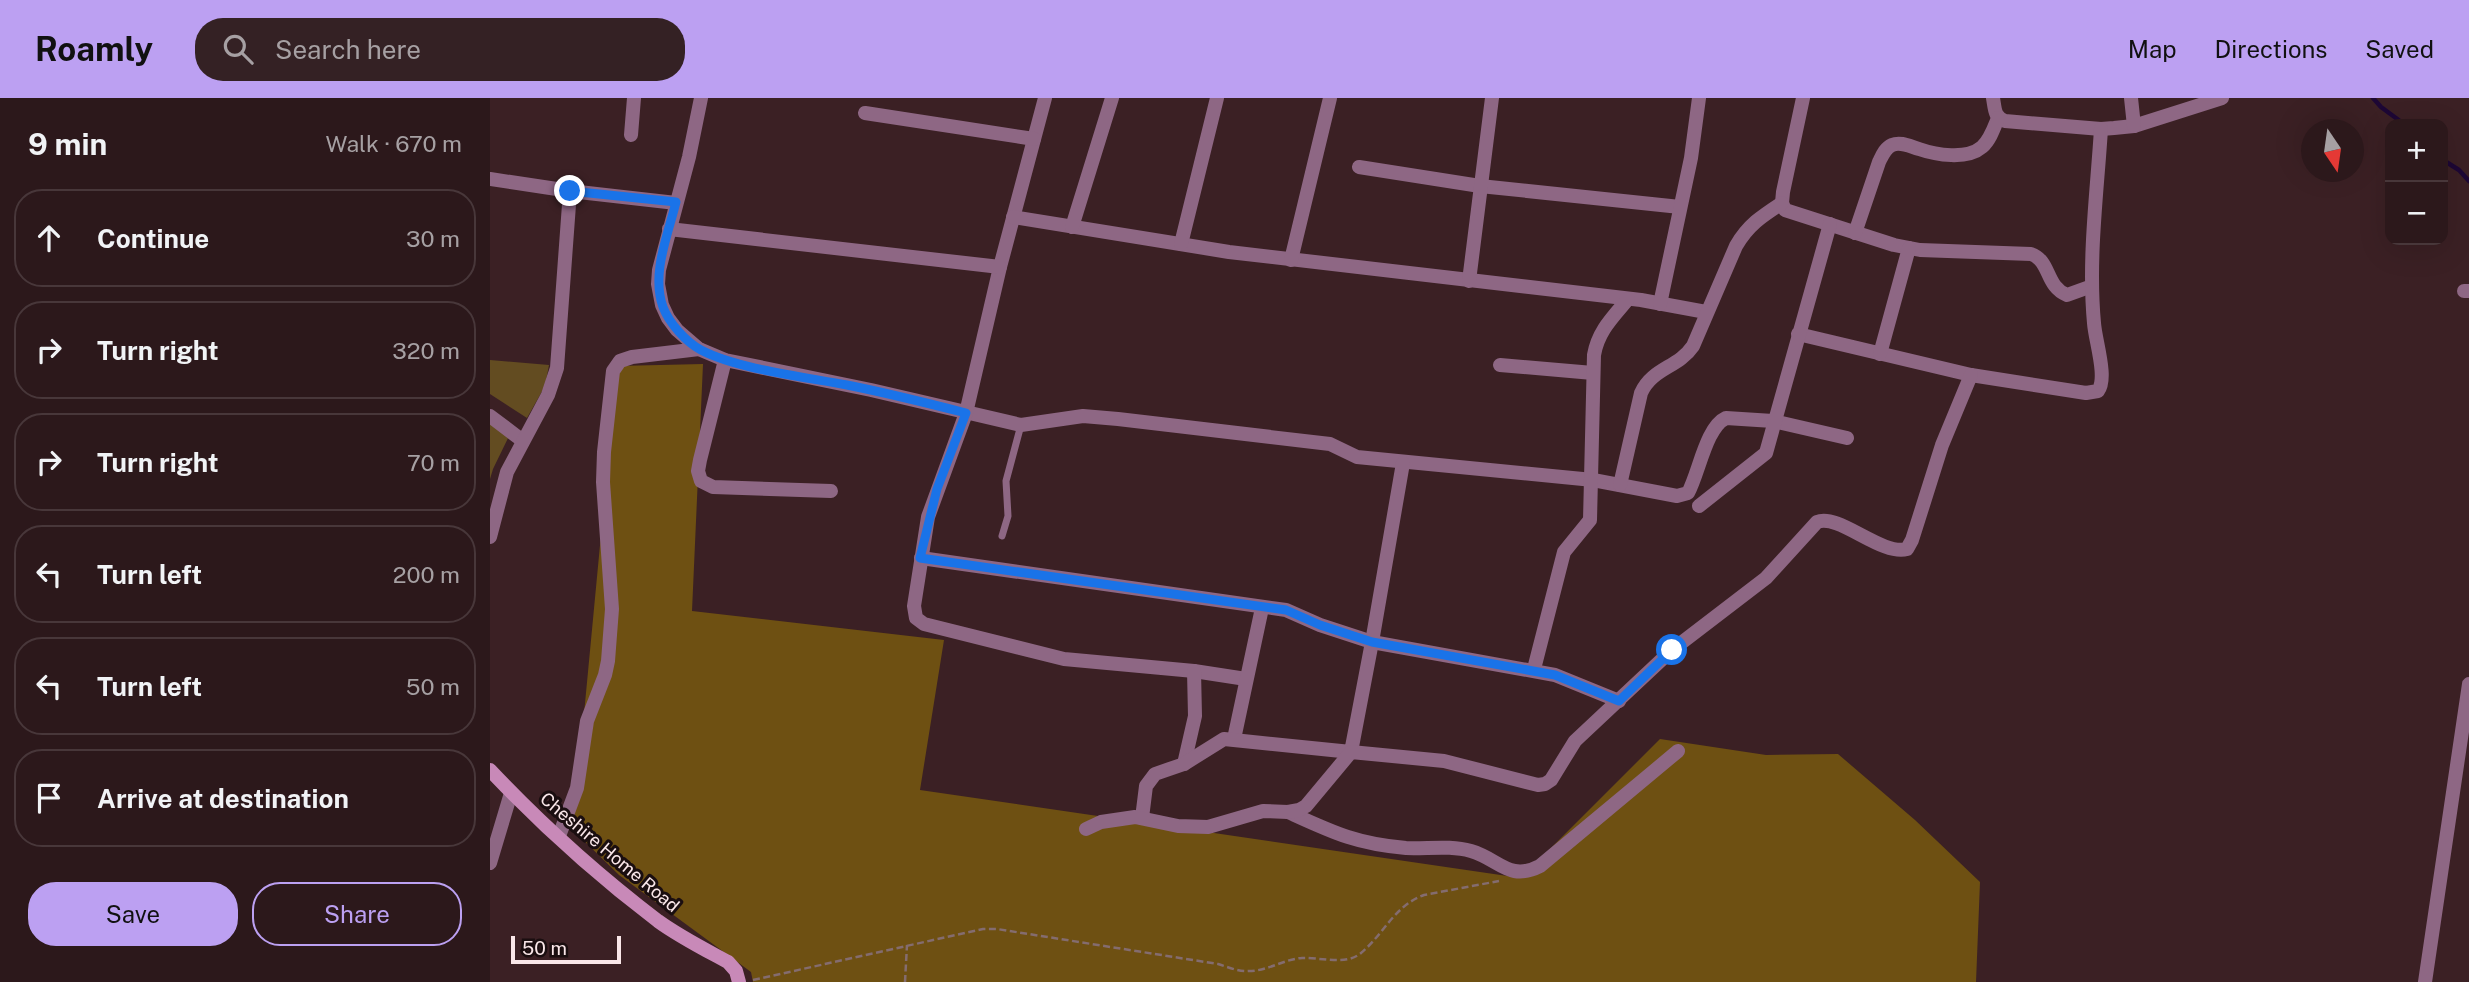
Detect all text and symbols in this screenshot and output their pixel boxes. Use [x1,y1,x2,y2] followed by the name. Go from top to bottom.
[195,18,685,81] search box
[35,30,153,68] text: Roamly
[219,30,257,68] icon: search
[275,34,421,65] text: Search here
[2128,35,2177,63] text: Map
[2215,35,2327,63] text: Directions
[2365,35,2434,63] text: Saved
[2301,119,2364,182] north arrow
[2385,119,2448,245] map controls
[2385,119,2448,182] button: +
[28,126,107,162] text: 9 min
[325,130,462,157] text: Walk · 670 m
[554,175,585,206] route end
[2385,182,2448,245] button: −
[30,219,68,257] icon: ahead
[97,223,209,254] text: Continue
[406,225,460,252] text: 30 m
[30,331,68,369] icon: right
[97,335,219,366] text: Turn right
[392,337,460,364] text: 320 m
[30,443,68,481] icon: right
[97,447,219,478] text: Turn right
[407,449,460,476] text: 70 m
[30,555,68,593] icon: left
[97,559,202,590] text: Turn left
[393,561,460,588] text: 200 m
[1656,634,1687,665] route start
[30,667,68,705] icon: left
[97,671,202,702] text: Turn left
[406,673,460,700] text: 50 m
[30,779,68,817] icon: arrive
[97,783,349,814] text: Arrive at destination
[536,788,684,916] street label: Cheshire Home Road
[28,882,238,946] button: Save
[252,882,462,946] button: Share
[511,933,621,965] scale bar
[522,937,567,959] text: 50 m

